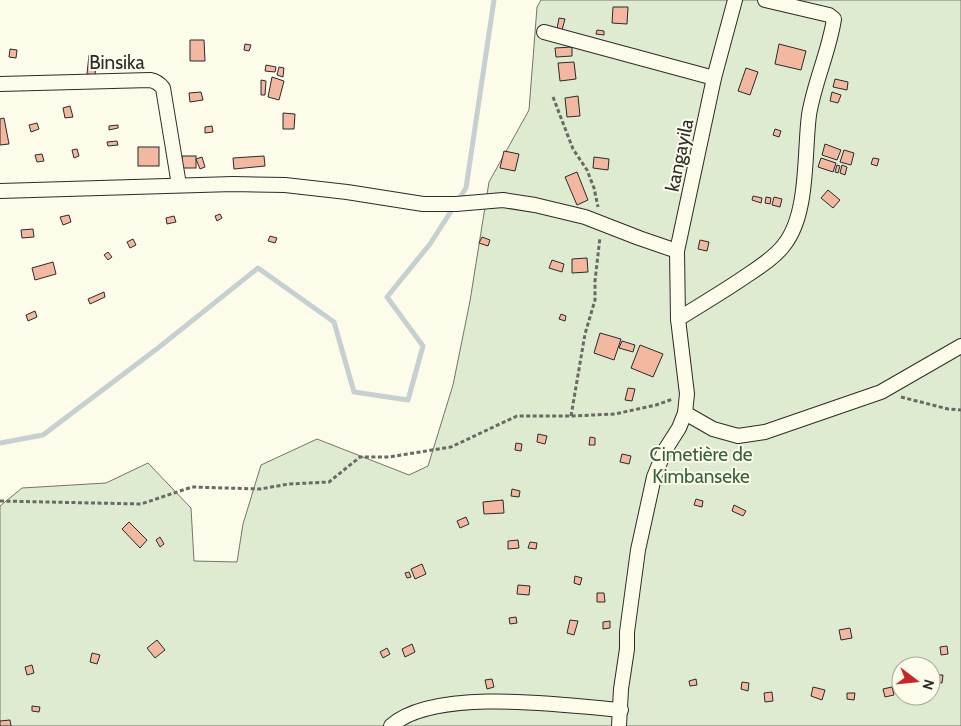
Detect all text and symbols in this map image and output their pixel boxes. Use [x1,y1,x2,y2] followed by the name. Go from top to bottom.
[89,51,145,74] street label: Binsika
[661,117,698,193] street label: kangayila
[650,443,753,488] park label: Cimetière de Kimbanseke
[891,656,941,706] north arrow
[918,677,939,692] text: N

